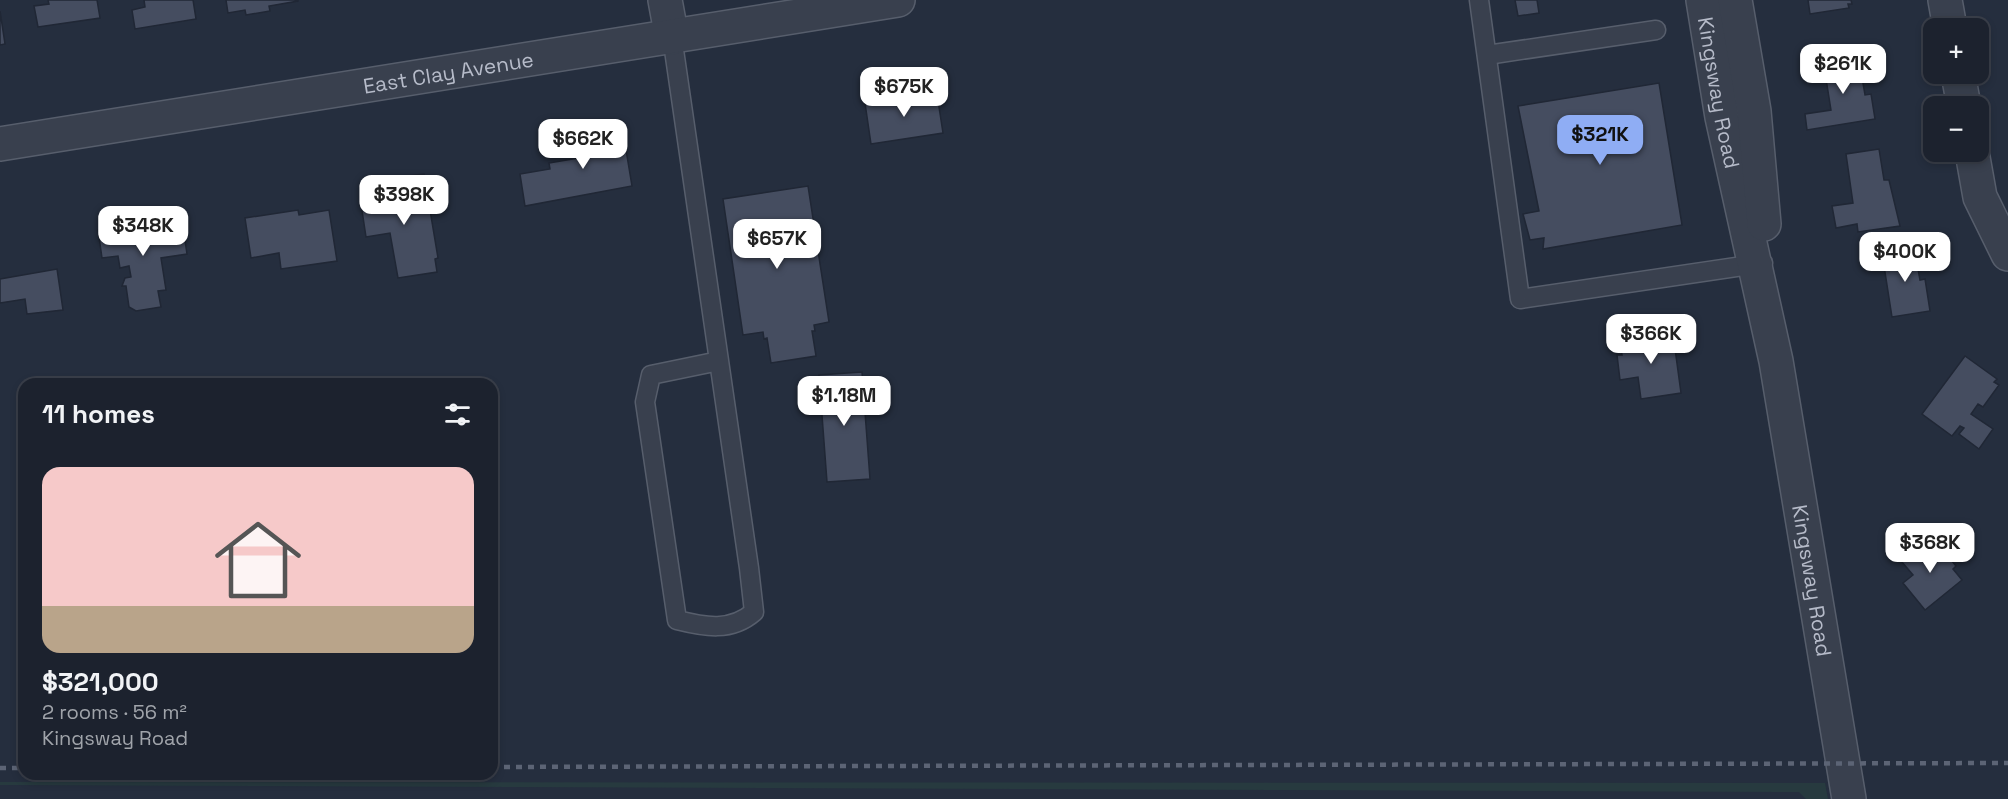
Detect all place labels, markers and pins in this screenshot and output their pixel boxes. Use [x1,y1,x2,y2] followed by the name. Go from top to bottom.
[1801,44,1885,95] pin: $261K
[862,67,946,118] pin: $675K
[1558,115,1642,166] pin: $321K
[541,119,625,170] pin: $662K
[362,175,446,226] pin: $398K
[101,206,185,257] pin: $348K
[735,219,819,270] pin: $657K
[1863,232,1947,283] pin: $400K
[1609,314,1693,365] pin: $366K
[795,376,893,427] pin: $1.18M
[1888,523,1972,574] pin: $368K

